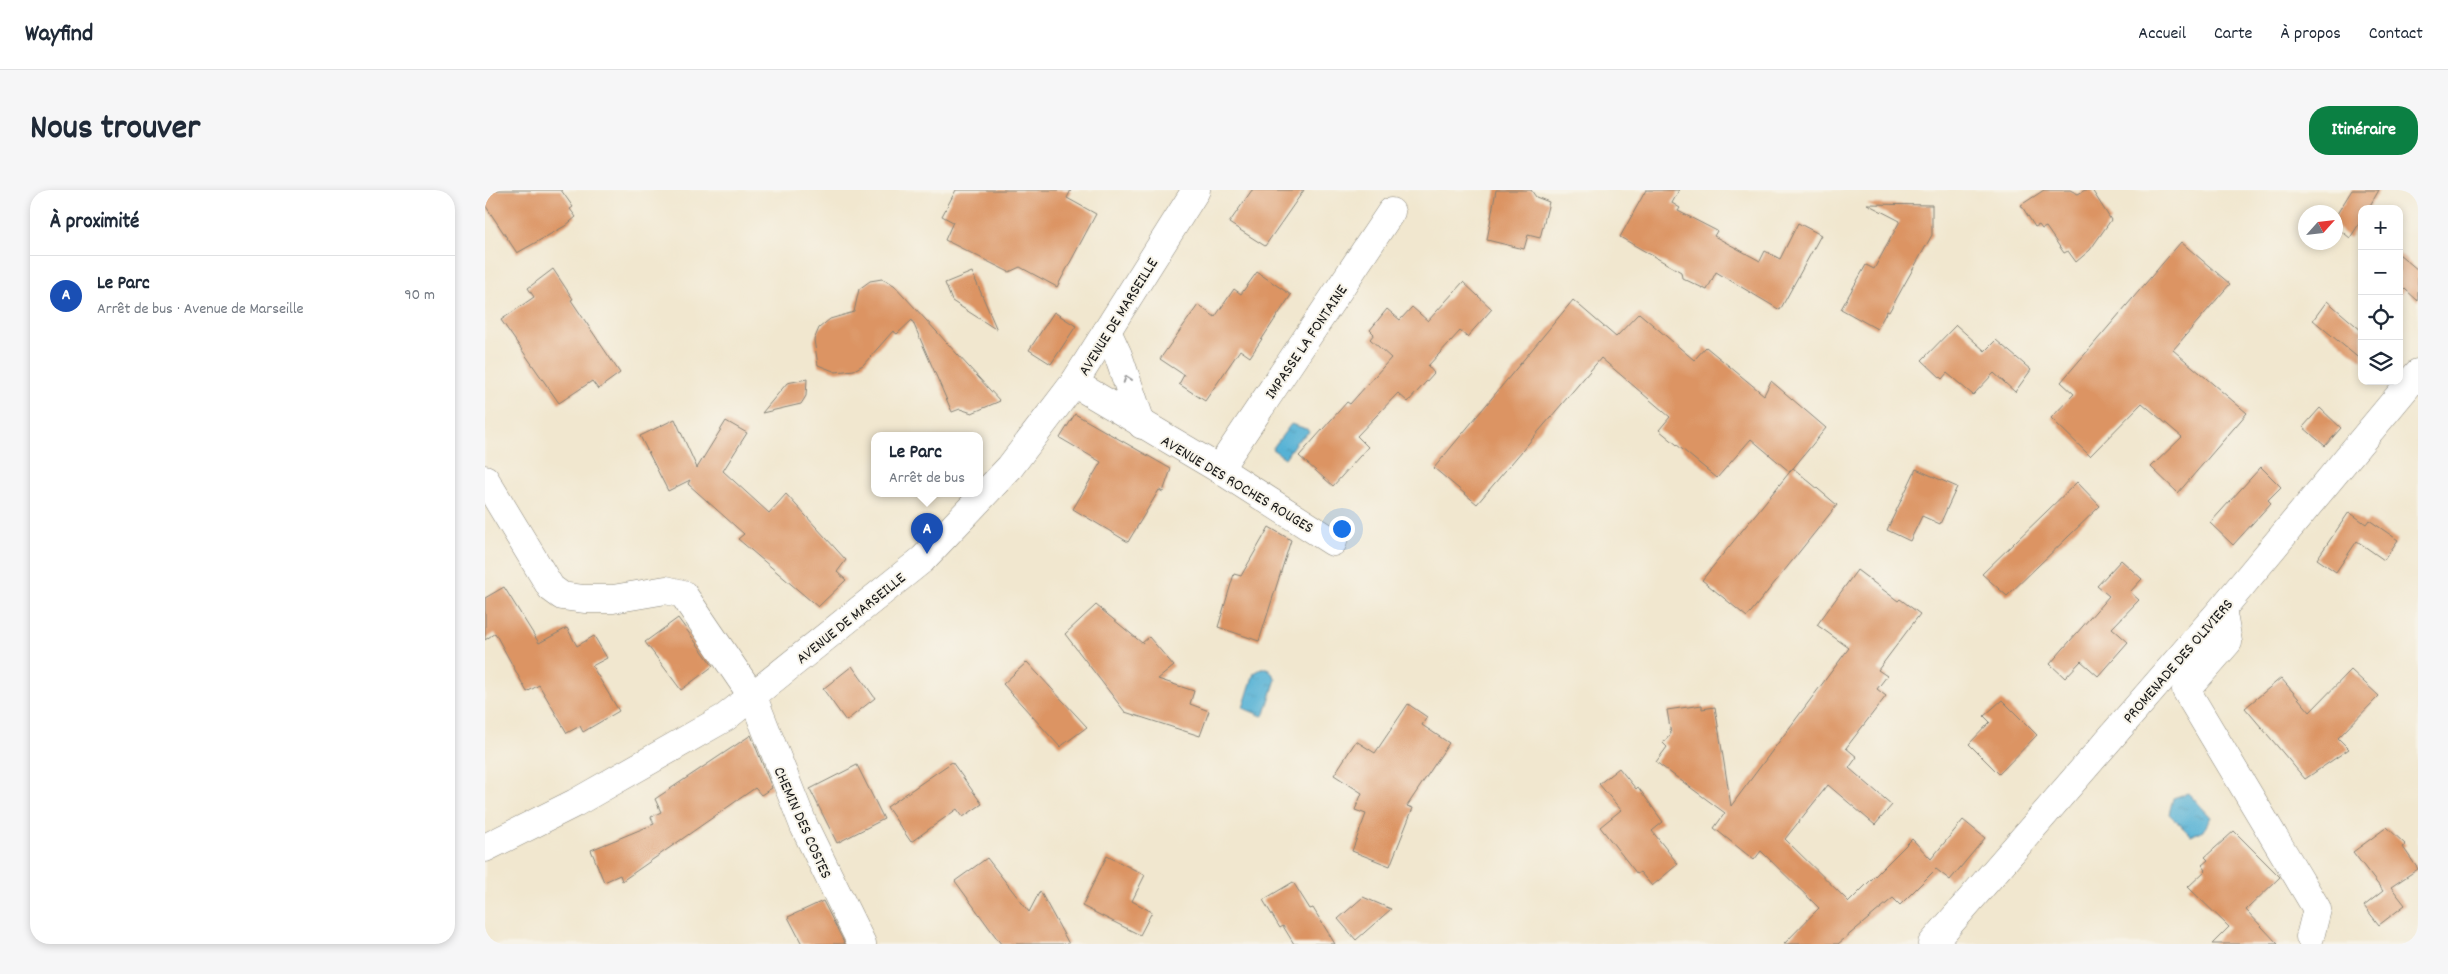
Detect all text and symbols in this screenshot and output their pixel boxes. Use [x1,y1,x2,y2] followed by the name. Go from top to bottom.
[25,18,93,52] text: Wayfind
[2138,22,2186,47] text: Accueil
[2214,22,2253,47] text: Carte
[2281,22,2341,47] text: À propos
[2369,22,2423,47] text: Contact
[30,105,200,155] text: Nous trouver
[2309,106,2418,155] button: Itinéraire
[2298,205,2343,250] north arrow
[2358,205,2403,385] map controls
[2358,205,2403,250] button: +
[50,208,139,238] text: À proximité
[2358,250,2403,295] button: −
[1074,253,1165,381] street label: AVENUE DE MARSEILLE
[97,271,150,298] text: Le Parc
[1260,280,1354,404] street label: IMPASSE LA FONTAINE
[62,284,70,307] text: A
[404,284,435,307] text: 90 m
[2358,295,2403,340] button: locate
[97,298,304,321] text: Arrêt de bus · Avenue de Marseille
[2358,340,2403,385] button: layers
[1122,375,1132,384] one-way arrow
[1156,430,1317,540] street label: AVENUE DES ROCHES ROUGES
[871,432,983,497] popup
[889,440,942,467] text: Le Parc
[889,467,965,490] text: Arrêt de bus
[911,513,943,554] pin: A
[1329,516,1355,542] your location
[792,567,912,670] street label: AVENUE DE MARSEILLE
[2118,594,2240,729] street label: PROMENADE DES OLIVIERS
[767,763,837,883] street label: CHEMIN DES COSTES

